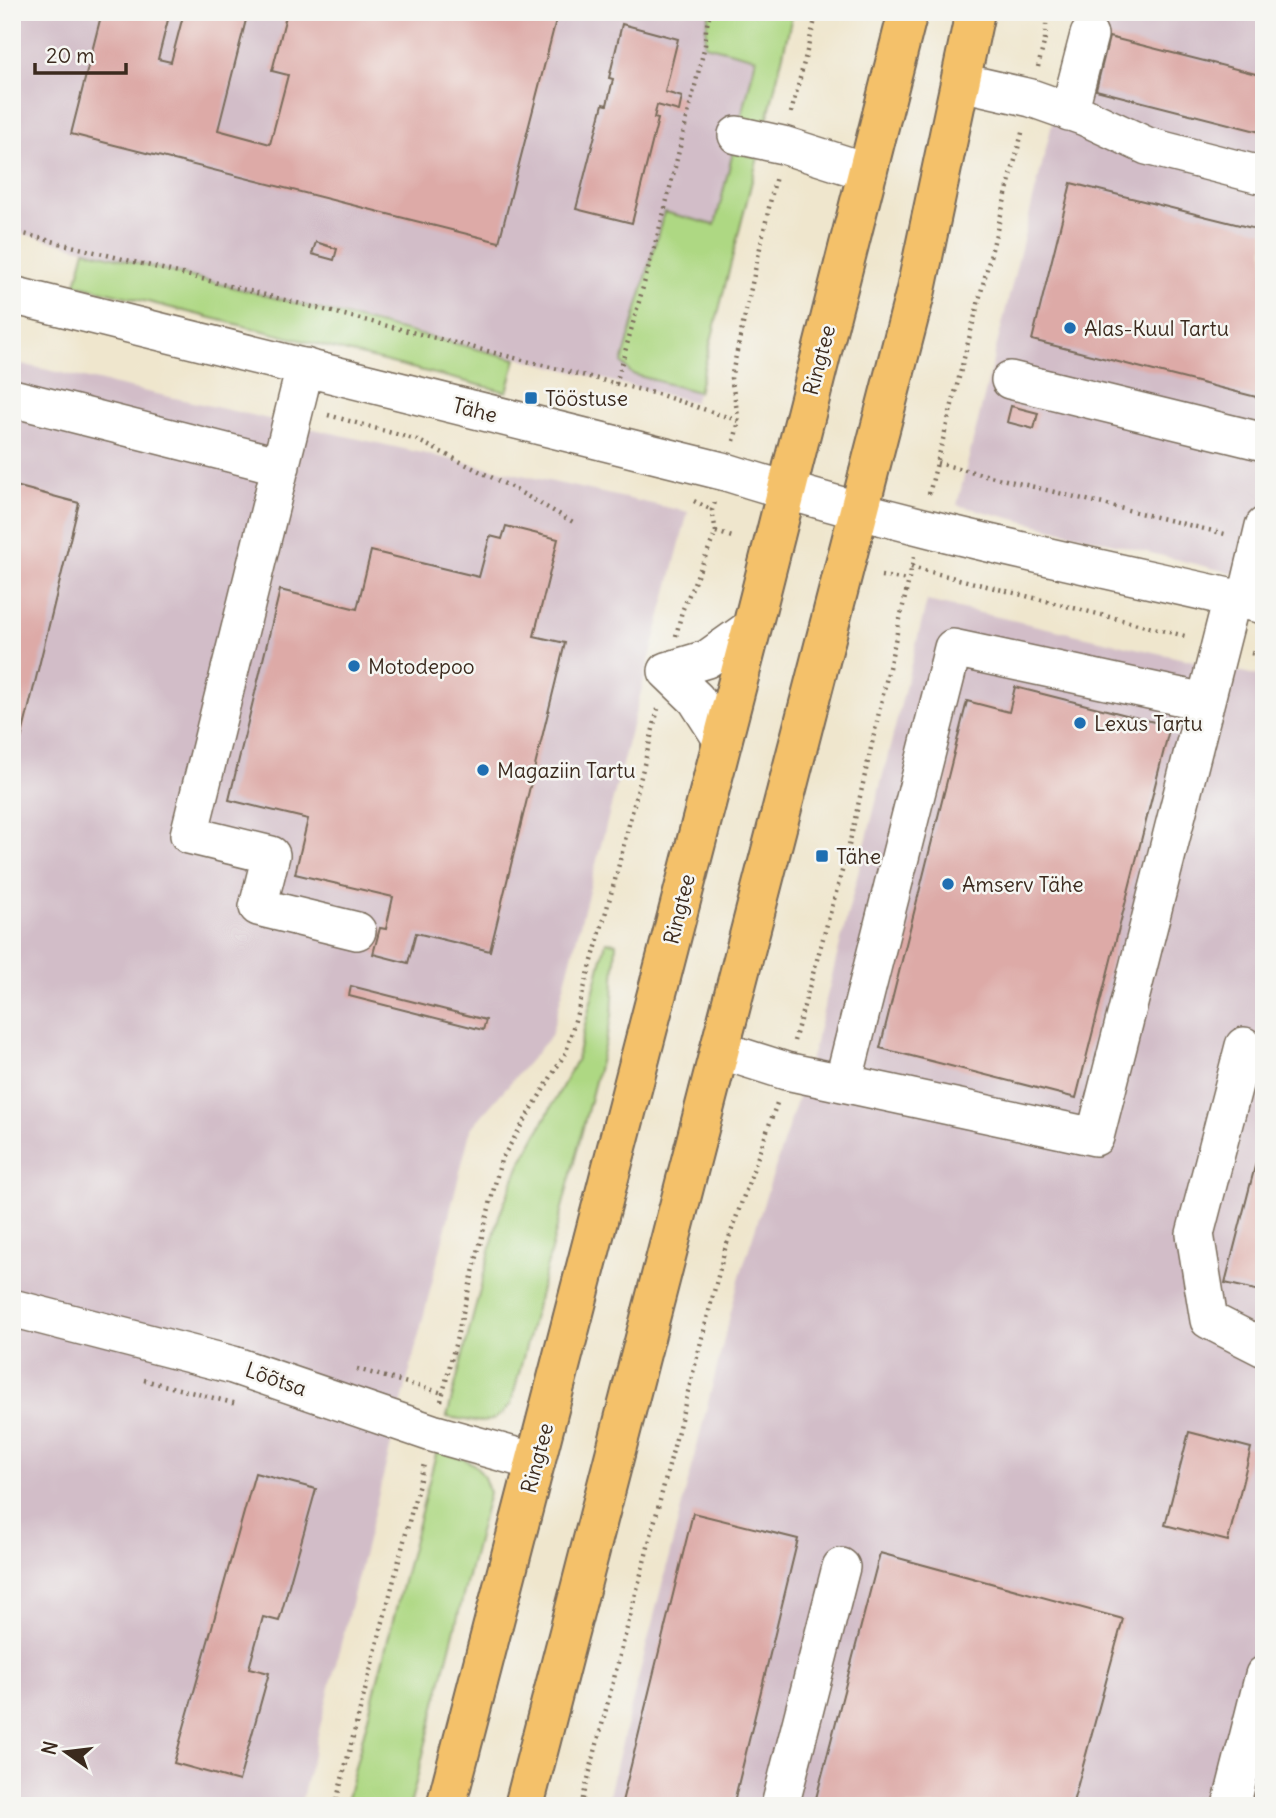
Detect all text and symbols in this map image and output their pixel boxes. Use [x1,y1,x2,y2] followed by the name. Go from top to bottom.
[35,32,126,76] scale bar
[46,42,95,69] text: 20 m
[1084,315,1229,342] place label: Alas-Kuul Tartu
[1062,320,1078,336] marker: Alas-Kuul Tartu
[797,322,841,398] street label: Ringtee
[545,385,628,412] place label: Tööstuse
[523,390,539,406] marker: Tööstuse
[450,391,500,429] street label: Tähe
[368,653,475,680] place label: Motodepoo
[346,658,362,674] marker: Motodepoo
[1094,710,1203,737] place label: Lexus Tartu
[1072,715,1088,731] marker: Lexus Tartu
[497,757,636,784] place label: Magaziin Tartu
[475,762,491,778] marker: Magaziin Tartu
[836,843,881,870] place label: Tähe
[814,848,830,864] marker: Tähe
[657,871,701,947] street label: Ringtee
[962,871,1084,898] place label: Amserv Tähe
[940,876,956,892] marker: Amserv Tähe
[242,1356,310,1402] street label: Lõõtsa
[515,1420,559,1496] street label: Ringtee
[32,1716,102,1786] north arrow
[36,1739,63,1757] text: N

